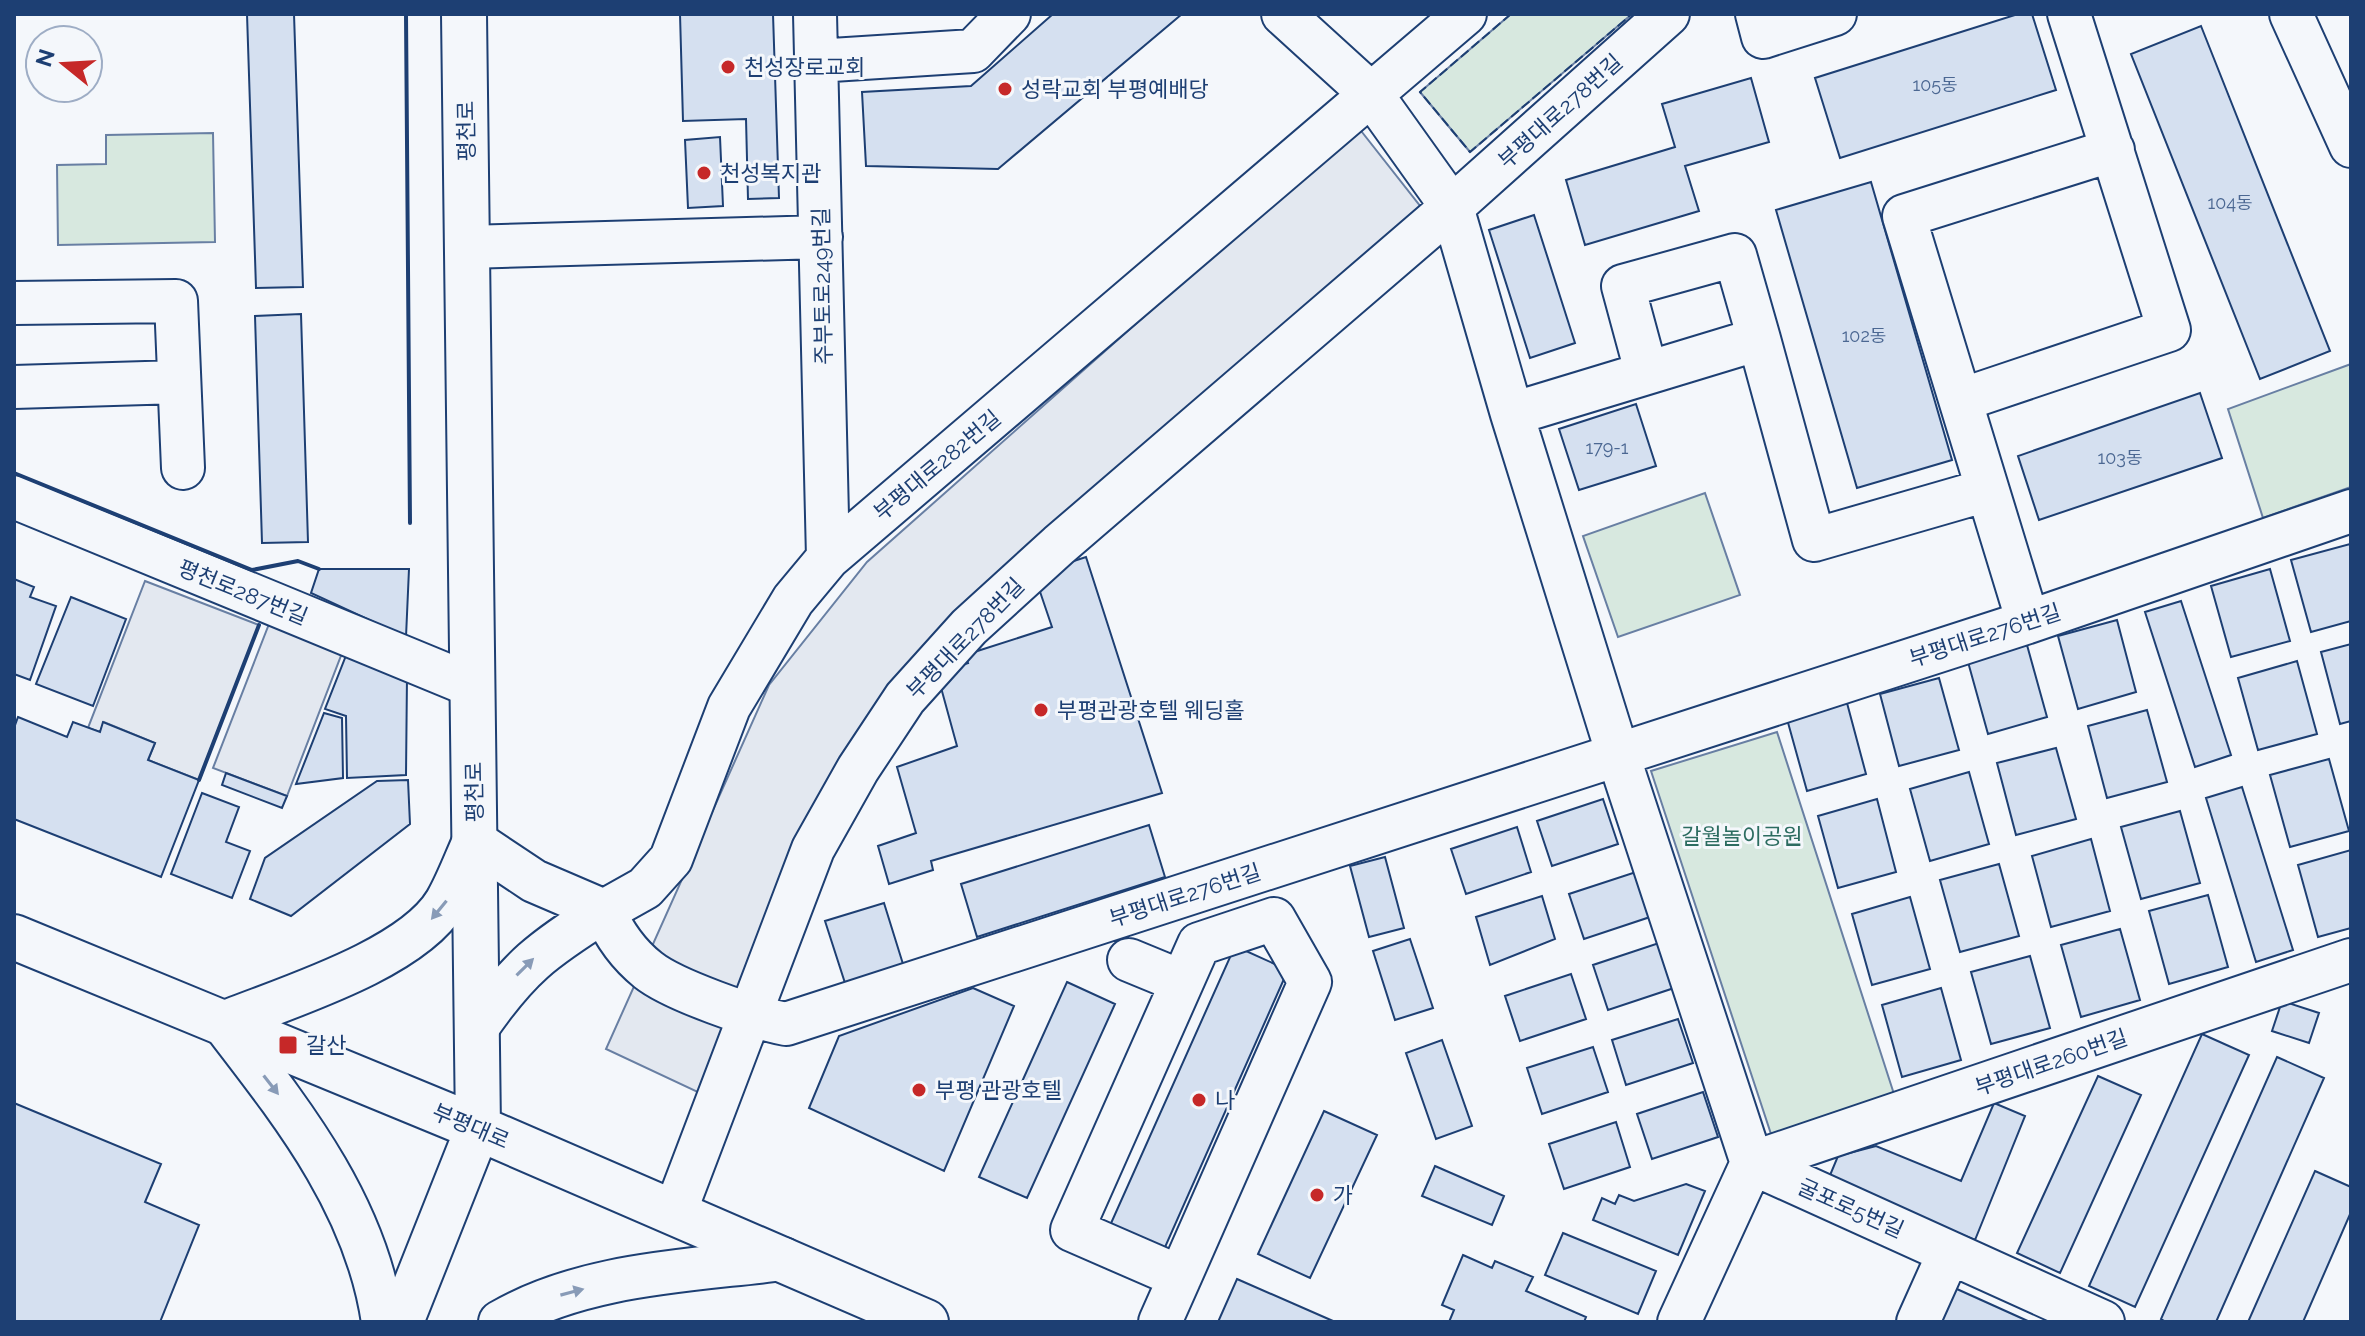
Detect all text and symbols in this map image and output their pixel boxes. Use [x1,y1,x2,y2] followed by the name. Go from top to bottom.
[24,24,104,104] north arrow
[30,46,60,70] text: N
[1493,49,1627,173] street label: 부평대로278번길
[744,54,865,80] place label: 천성장로교회
[719,58,737,76] marker: 천성장로교회
[1912,74,1958,95] house number: 105동
[1021,76,1209,102] place label: 성락교회 부평예배당
[996,80,1014,98] marker: 성락교회 부평예배당
[452,100,480,162] street label: 평천로
[720,160,821,186] place label: 천성복지관
[695,164,713,182] marker: 천성복지관
[2207,192,2253,213] house number: 104동
[808,207,836,365] street label: 주부토로249번길
[1842,325,1886,346] house number: 102동
[868,404,1006,526] street label: 부평대로282번길
[1586,437,1629,458] house number: 179-1
[2098,447,2142,468] house number: 103동
[174,554,312,630] street label: 평천로287번길
[901,572,1029,704] street label: 부평대로278번길
[1906,598,2064,672] street label: 부평대로276번길
[1057,697,1245,723] place label: 부평관광호텔 웨딩홀
[1032,701,1050,719] marker: 부평관광호텔 웨딩홀
[460,761,488,823] street label: 평천로
[1681,823,1803,849] park label: 갈월놀이공원
[1106,858,1264,932] street label: 부평대로276번길
[431,899,448,919] one-way arrow
[515,958,534,976] one-way arrow
[1971,1024,2131,1100] street label: 부평대로260번길
[306,1032,346,1058] place label: 갈산
[277,1034,299,1056] marker: 갈산
[262,1075,278,1095] one-way arrow
[935,1077,1062,1103] place label: 부평 관광호텔
[910,1081,928,1099] marker: 부평 관광호텔
[1215,1087,1235,1113] place label: 나
[1190,1091,1208,1109] marker: 나
[429,1098,513,1154] street label: 부평대로
[1794,1173,1908,1243] street label: 굴포로5번길
[1333,1182,1353,1208] place label: 가
[1308,1186,1326,1204] marker: 가
[559,1285,584,1297] one-way arrow

